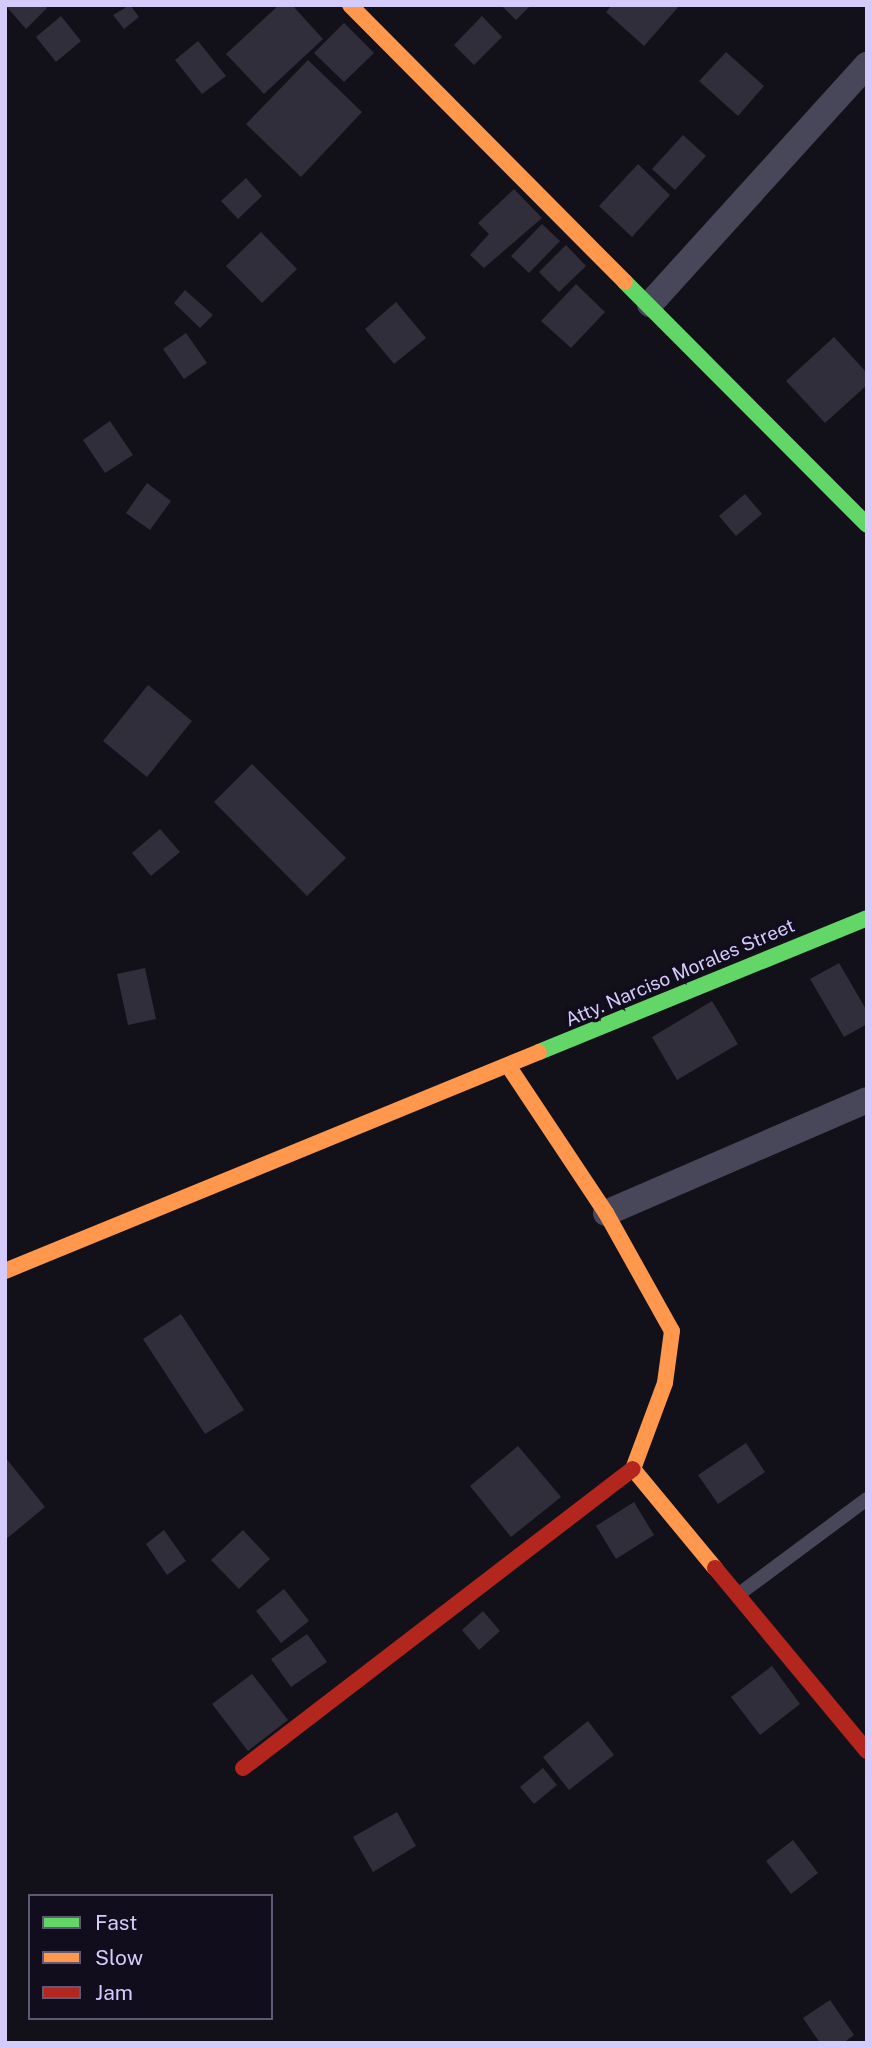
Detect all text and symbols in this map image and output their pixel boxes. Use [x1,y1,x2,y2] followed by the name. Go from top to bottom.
[562,914,798,1032] street label: Atty. Narciso Morales Street
[28,1894,273,2020] legend
[95,1910,137,1935] text: Fast
[95,1945,143,1970] text: Slow
[95,1980,133,2005] text: Jam

